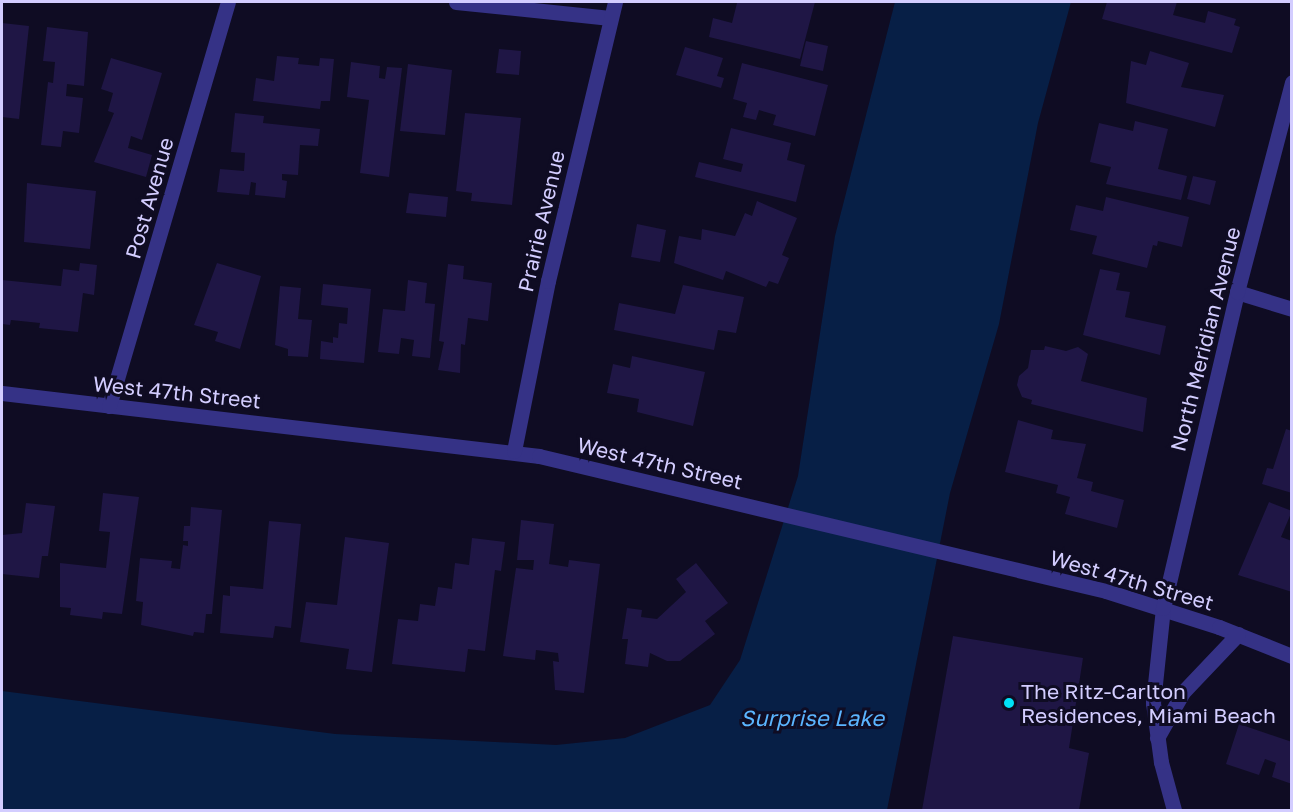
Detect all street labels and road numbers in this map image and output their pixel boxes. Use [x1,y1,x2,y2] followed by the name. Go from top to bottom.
[120,134,178,262] street label: Post Avenue
[512,148,570,294] street label: Prairie Avenue
[1165,224,1245,454] street label: North Meridian Avenue
[92,371,262,413] street label: West 47th Street
[575,432,745,494] street label: West 47th Street
[1047,545,1217,615] street label: West 47th Street

